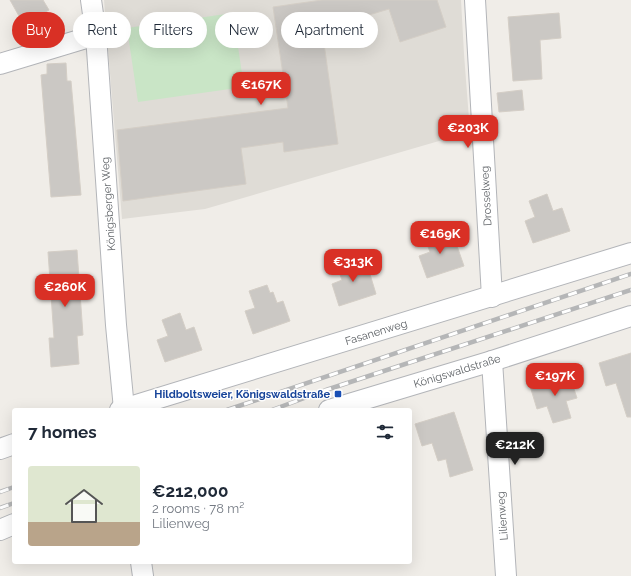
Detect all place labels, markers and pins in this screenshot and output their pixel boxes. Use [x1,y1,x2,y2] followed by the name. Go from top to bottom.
[233,72,289,106] pin: €167K
[440,115,496,149] pin: €203K
[412,221,468,255] pin: €169K
[325,249,381,283] pin: €313K
[37,274,93,308] pin: €260K
[527,363,583,397] pin: €197K
[154,388,330,401] place label: Hildboltsweier, Königswaldstraße
[333,389,343,399] marker: Hildboltsweier, Königswaldstraße
[487,432,543,466] pin: €212K

